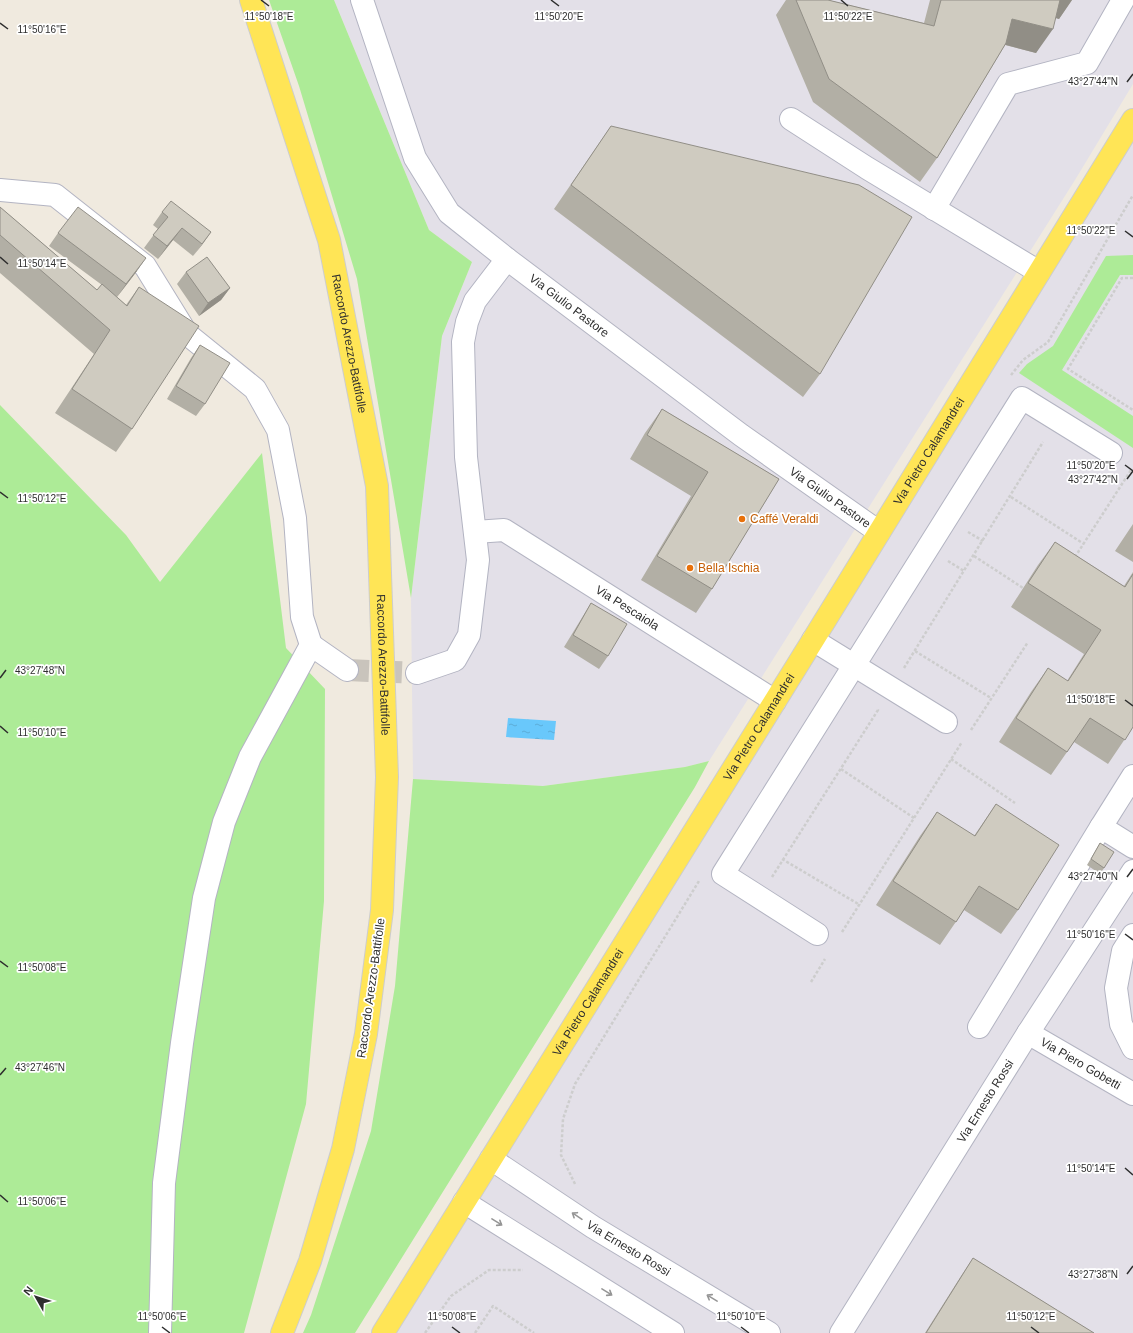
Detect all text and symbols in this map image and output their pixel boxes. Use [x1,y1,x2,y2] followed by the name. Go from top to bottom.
[245,11,294,22] text: 11°50'18"E
[535,11,584,22] text: 11°50'20"E
[824,11,873,22] text: 11°50'22"E
[18,24,67,35] text: 11°50'16"E
[1068,76,1118,87] text: 43°27'44"N
[1067,225,1116,236] text: 11°50'22"E
[18,258,67,269] text: 11°50'14"E
[526,271,612,340] street label: Via Giulio Pastore
[329,273,370,415] street label: Raccordo Arezzo-Battifolle
[891,395,967,508] street label: Via Pietro Calamandrei
[1067,460,1116,471] text: 11°50'20"E
[787,464,874,531] street label: Via Giulio Pastore
[1068,474,1118,485] text: 43°27'42"N
[18,493,67,504] text: 11°50'12"E
[750,512,819,526] place label: Caffé Veraldi
[737,514,747,524] marker: Caffé Veraldi
[698,561,760,575] place label: Bella Ischia
[685,563,695,573] marker: Bella Ischia
[593,583,662,633] street label: Via Pescaiola
[374,594,393,736] street label: Raccordo Arezzo-Battifolle
[15,665,65,676] text: 43°27'48"N
[720,671,797,783] street label: Via Pietro Calamandrei
[1067,694,1116,705] text: 11°50'18"E
[18,727,67,738] text: 11°50'10"E
[1068,871,1118,882] text: 43°27'40"N
[354,917,388,1059] street label: Raccordo Arezzo-Battifolle
[1067,929,1116,940] text: 11°50'16"E
[550,946,627,1059] street label: Via Pietro Calamandrei
[18,962,67,973] text: 11°50'08"E
[1038,1035,1123,1092] street label: Via Piero Gobetti
[954,1057,1017,1145] street label: Via Ernesto Rossi
[15,1062,65,1073] text: 43°27'46"N
[1067,1163,1116,1174] text: 11°50'14"E
[18,1196,67,1207] text: 11°50'06"E
[571,1212,582,1220] one-way arrow
[584,1218,673,1279] street label: Via Ernesto Rossi
[491,1219,503,1227] one-way arrow
[1068,1269,1118,1280] text: 43°27'38"N
[16,1277,56,1317] north arrow
[21,1284,35,1298] text: N
[602,1287,613,1296] one-way arrow
[706,1294,718,1302] one-way arrow
[138,1311,187,1322] text: 11°50'06"E
[428,1311,477,1322] text: 11°50'08"E
[717,1311,766,1322] text: 11°50'10"E
[1007,1311,1056,1322] text: 11°50'12"E

